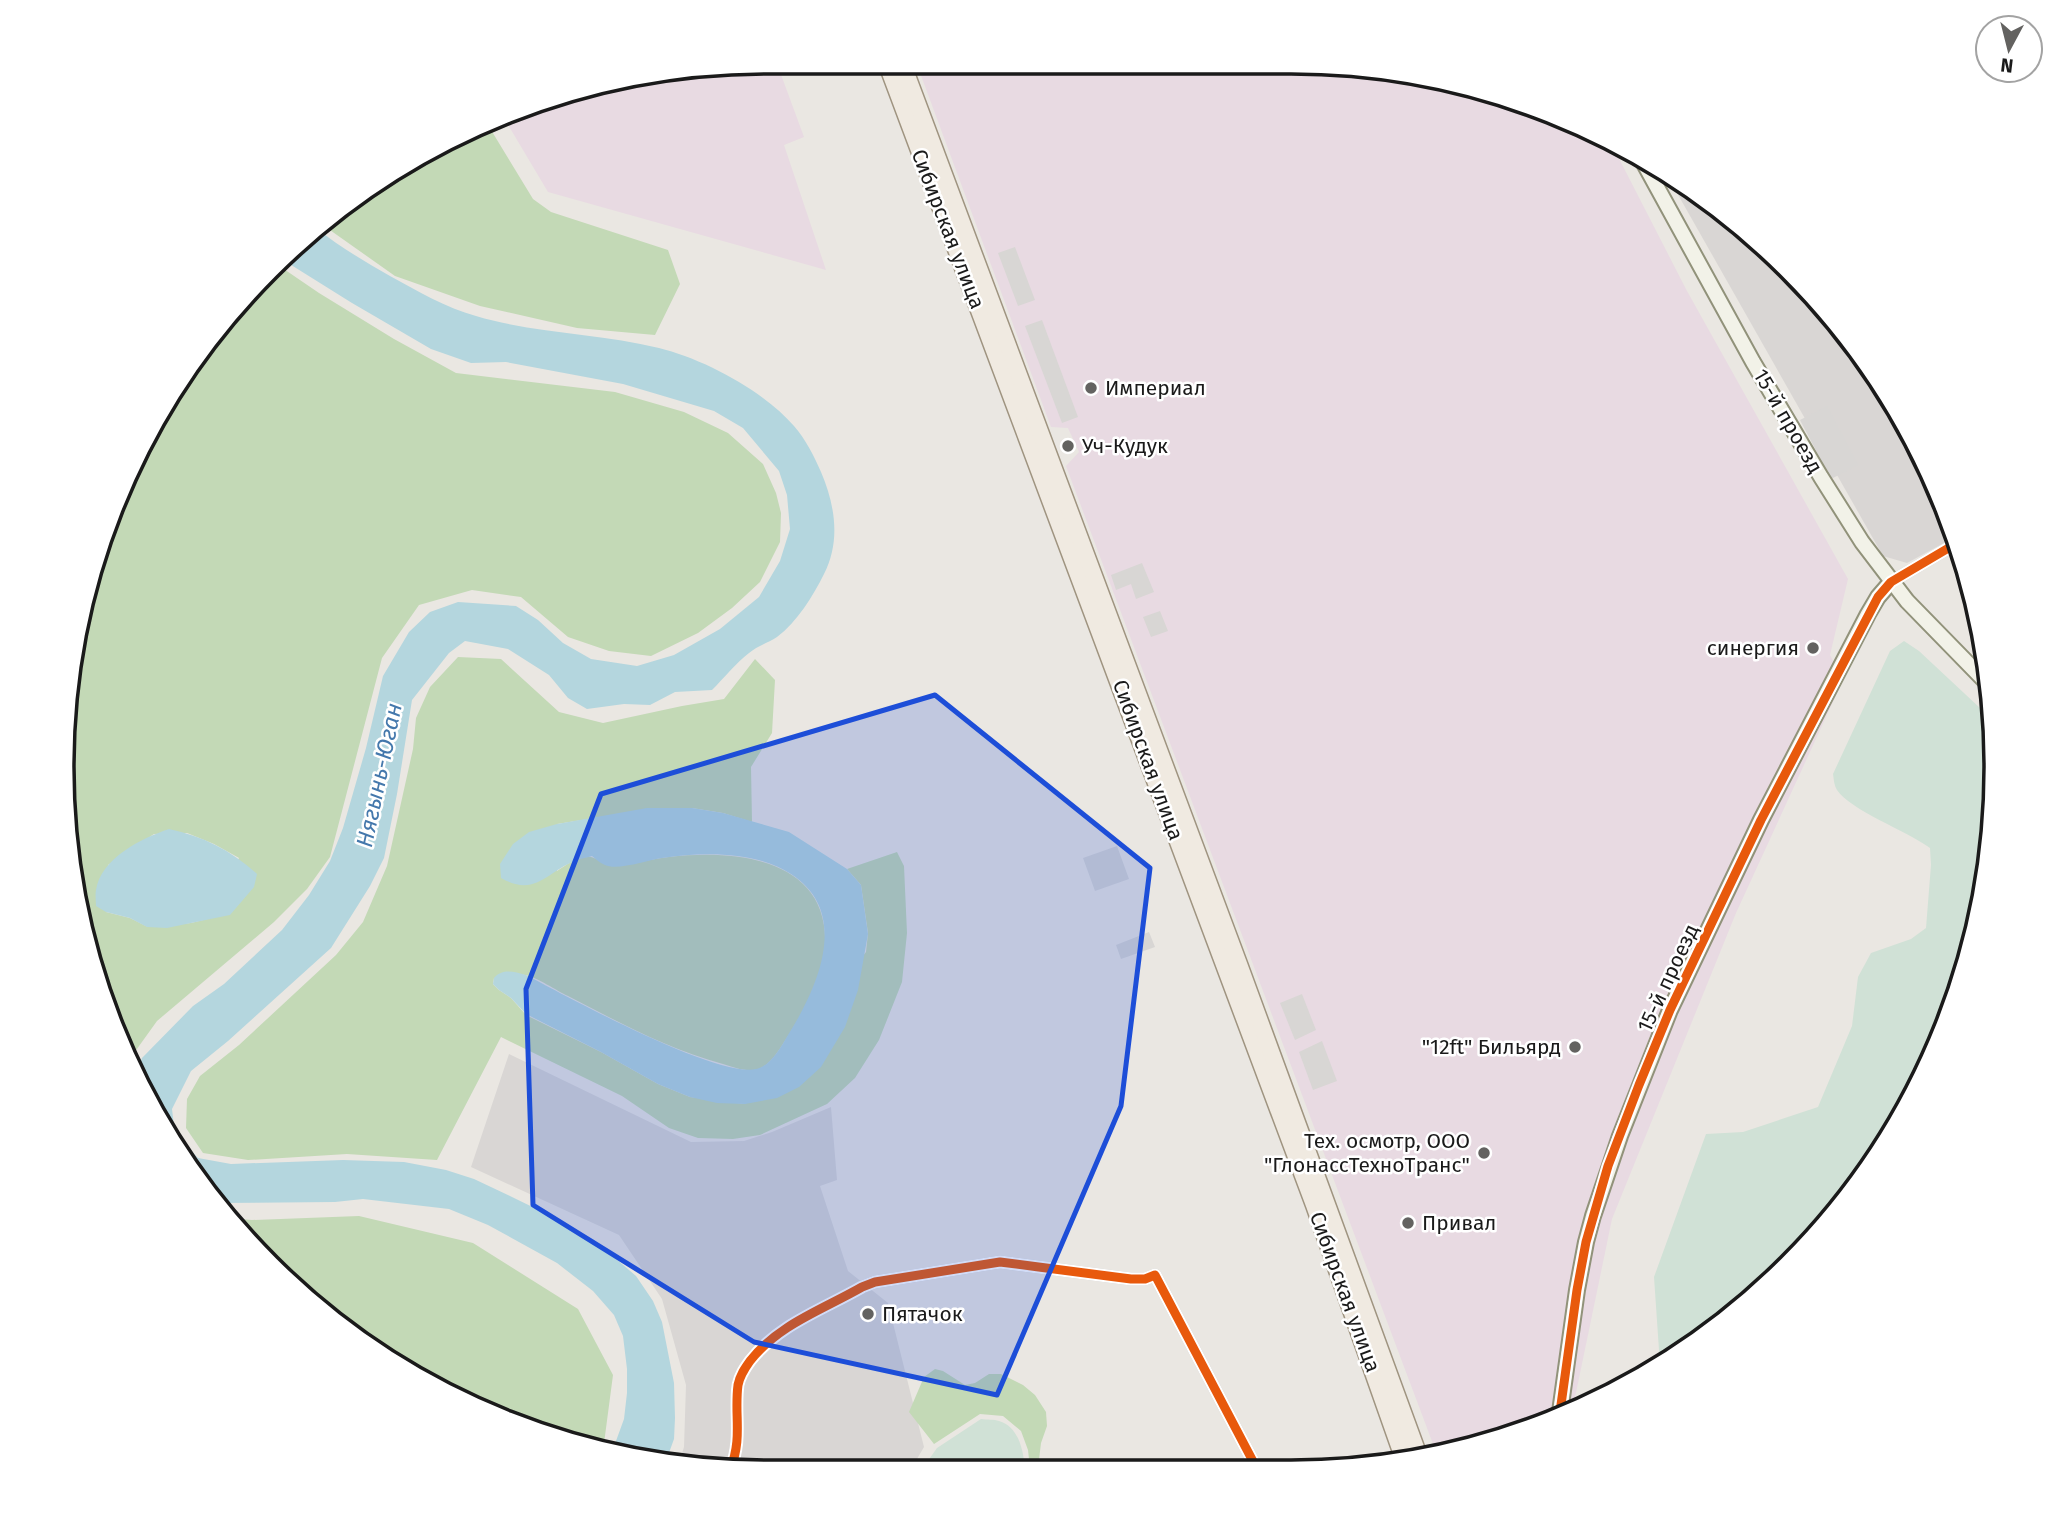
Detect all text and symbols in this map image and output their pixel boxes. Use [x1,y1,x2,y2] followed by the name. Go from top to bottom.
[1974,14,2044,84] north arrow
[1999,53,2015,78] text: N
[906,145,990,313] street label: Сибирская улица
[1748,364,1828,478] street label: 15-й проезд
[1105,375,1206,401] place label: Империал
[1083,380,1099,396] marker: Империал
[1082,433,1168,459] place label: Уч-Кудук
[1060,438,1076,454] marker: Уч-Кудук
[1707,635,1799,661] place label: синергия
[1805,640,1821,656] marker: синергия
[1107,676,1189,844] street label: Сибирская улица
[350,700,408,850] water label: Нягынь-Юган
[1632,920,1704,1036] street label: 15-й проезд
[1422,1034,1561,1060] place label: "12ft" Бильярд
[1567,1039,1583,1055] marker: "12ft" Бильярд
[1264,1128,1470,1178] place label: Тех. осмотр, ООО "ГлонассТехноТранс"
[1476,1145,1492,1161] marker: Тех. осмотр, ООО "ГлонассТехноТранс"
[1304,1208,1386,1376] street label: Сибирская улица
[1422,1210,1496,1236] place label: Привал
[1400,1215,1416,1231] marker: Привал
[882,1301,963,1327] place label: Пятачок
[860,1306,876,1322] marker: Пятачок

